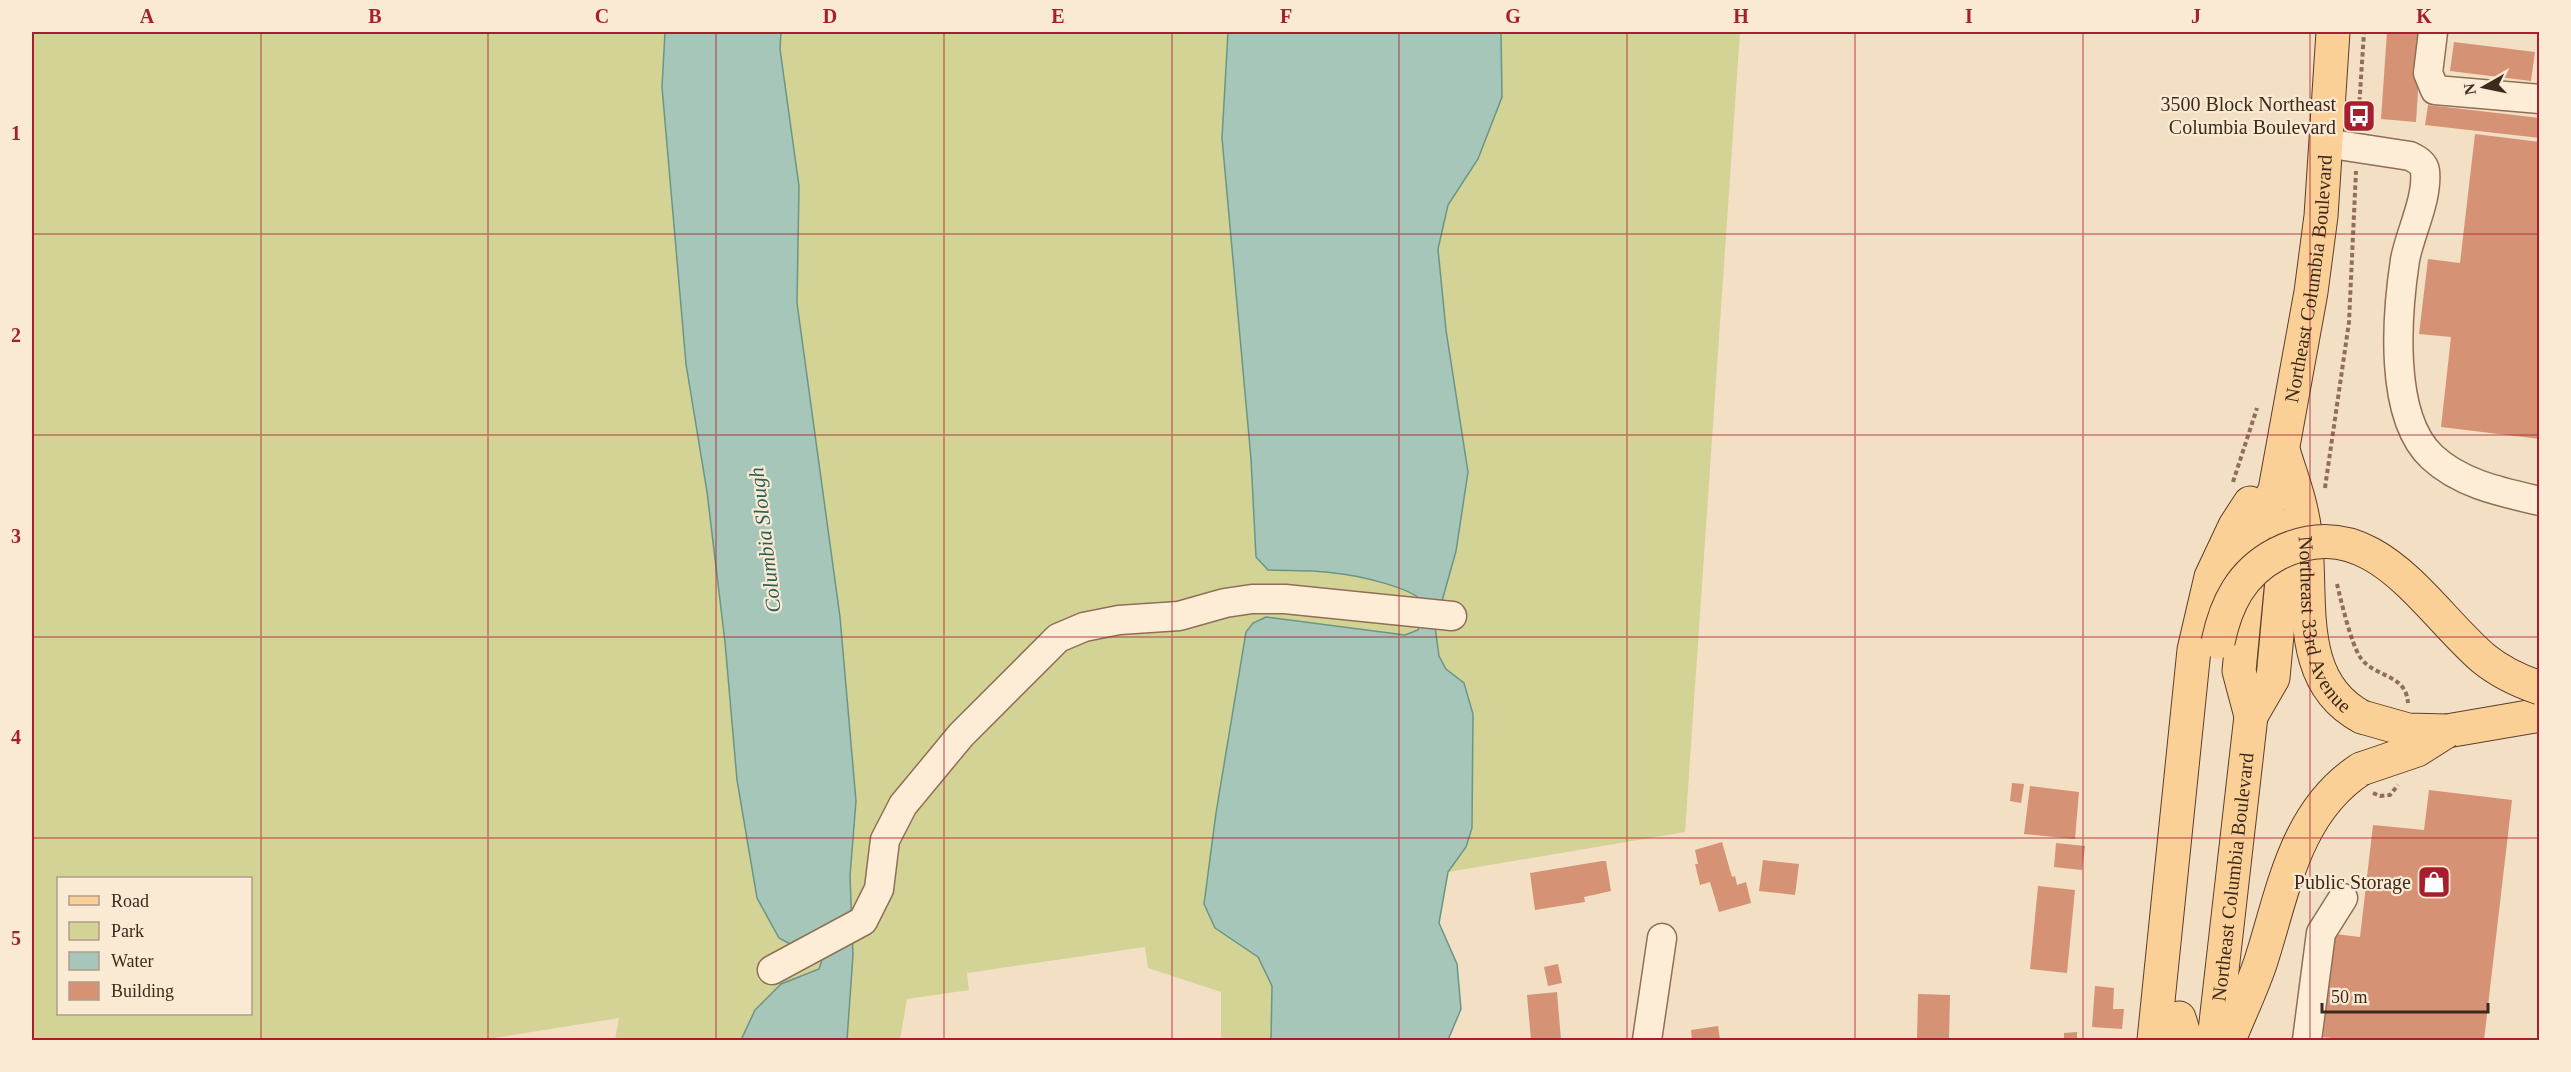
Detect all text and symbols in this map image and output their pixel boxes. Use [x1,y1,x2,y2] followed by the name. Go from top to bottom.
[140,5,155,27] text: A
[368,5,382,27] text: B
[595,5,609,27] text: C
[823,5,837,27] text: D
[1051,5,1065,27] text: E
[1280,5,1292,27] text: F
[1505,5,1521,27] text: G
[1733,5,1749,27] text: H
[1965,5,1973,27] text: I
[2191,5,2201,27] text: J
[2416,5,2432,27] text: K
[2454,57,2514,117] north arrow
[2460,82,2479,96] text: N
[2160,93,2336,138] place label: 3500 Block Northeast Columbia Boulevard
[2341,98,2377,134] bus stop icon: 3500 Block Northeast Columbia Boulevard
[11,122,21,144] text: 1
[2280,154,2336,404] street label: Northeast Columbia Boulevard
[11,324,21,346] text: 2
[744,466,786,614] water label: Columbia Slough
[11,525,21,547] text: 3
[2294,535,2356,717] street label: Northeast 33rd Avenue
[11,726,21,748] text: 4
[2207,752,2258,1003] street label: Northeast Columbia Boulevard
[2416,864,2452,900] shop icon: Public Storage
[2294,871,2411,894] place label: Public Storage
[57,877,252,1015] legend
[111,891,149,911] text: Road
[111,921,144,941] text: Park
[11,927,21,949] text: 5
[111,951,154,971] text: Water
[2322,976,2488,1014] scale bar
[111,981,174,1001] text: Building
[2331,987,2368,1007] text: 50 m

